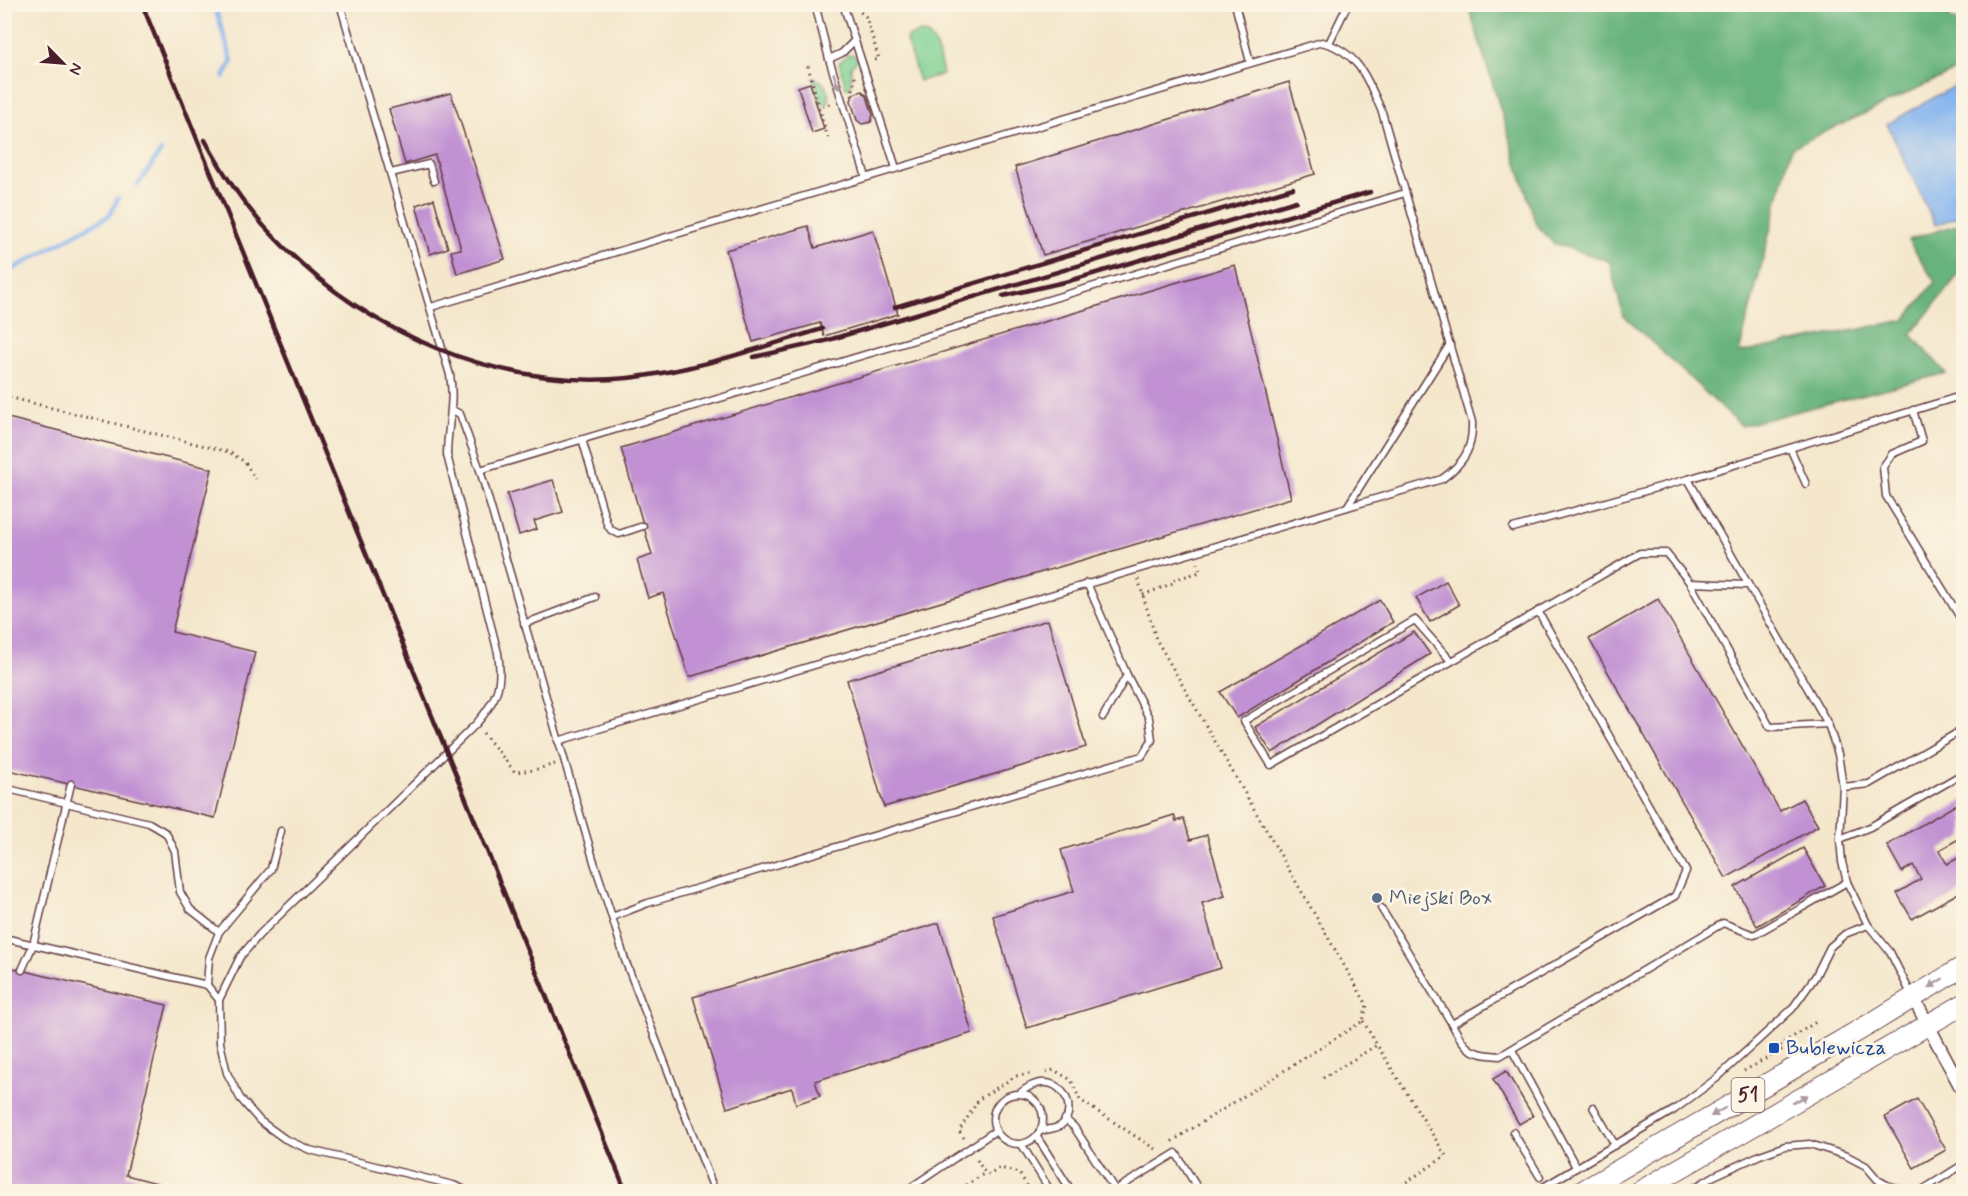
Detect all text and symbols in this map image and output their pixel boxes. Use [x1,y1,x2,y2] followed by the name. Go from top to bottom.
[33,33,93,93] north arrow
[63,59,87,78] text: N
[832,72,841,90] one-way arrow
[1389,884,1492,912] place label: Miejski Box
[1370,891,1384,905] marker: Miejski Box
[1928,977,1944,988] one-way arrow
[1786,1034,1886,1062] place label: Bublewicza
[1767,1041,1781,1055] marker: Bublewicza
[1732,1078,1764,1112] road number: 51
[1792,1094,1809,1104] one-way arrow
[1710,1107,1726,1118] one-way arrow

